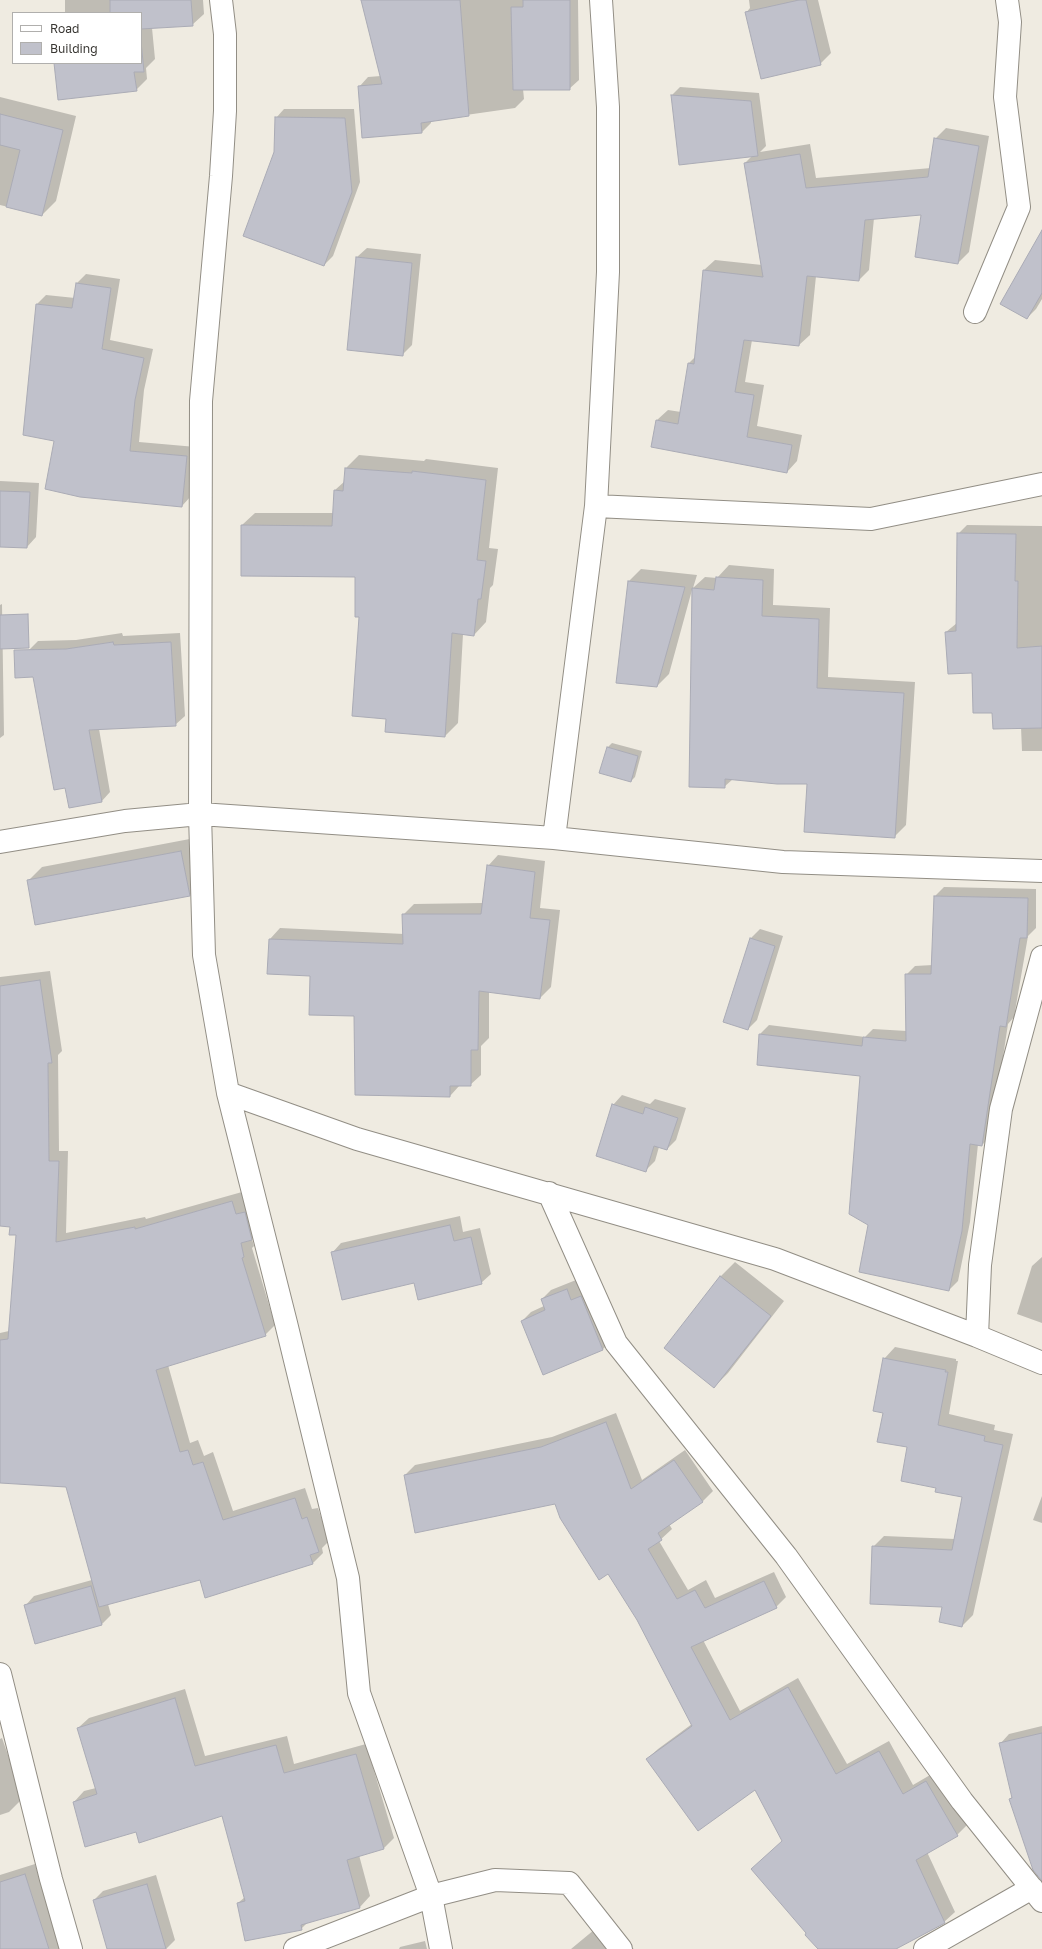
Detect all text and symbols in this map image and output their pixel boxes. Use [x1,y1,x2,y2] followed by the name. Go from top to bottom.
[12,12,142,64] legend
[50,21,79,36] text: Road
[50,41,98,56] text: Building

